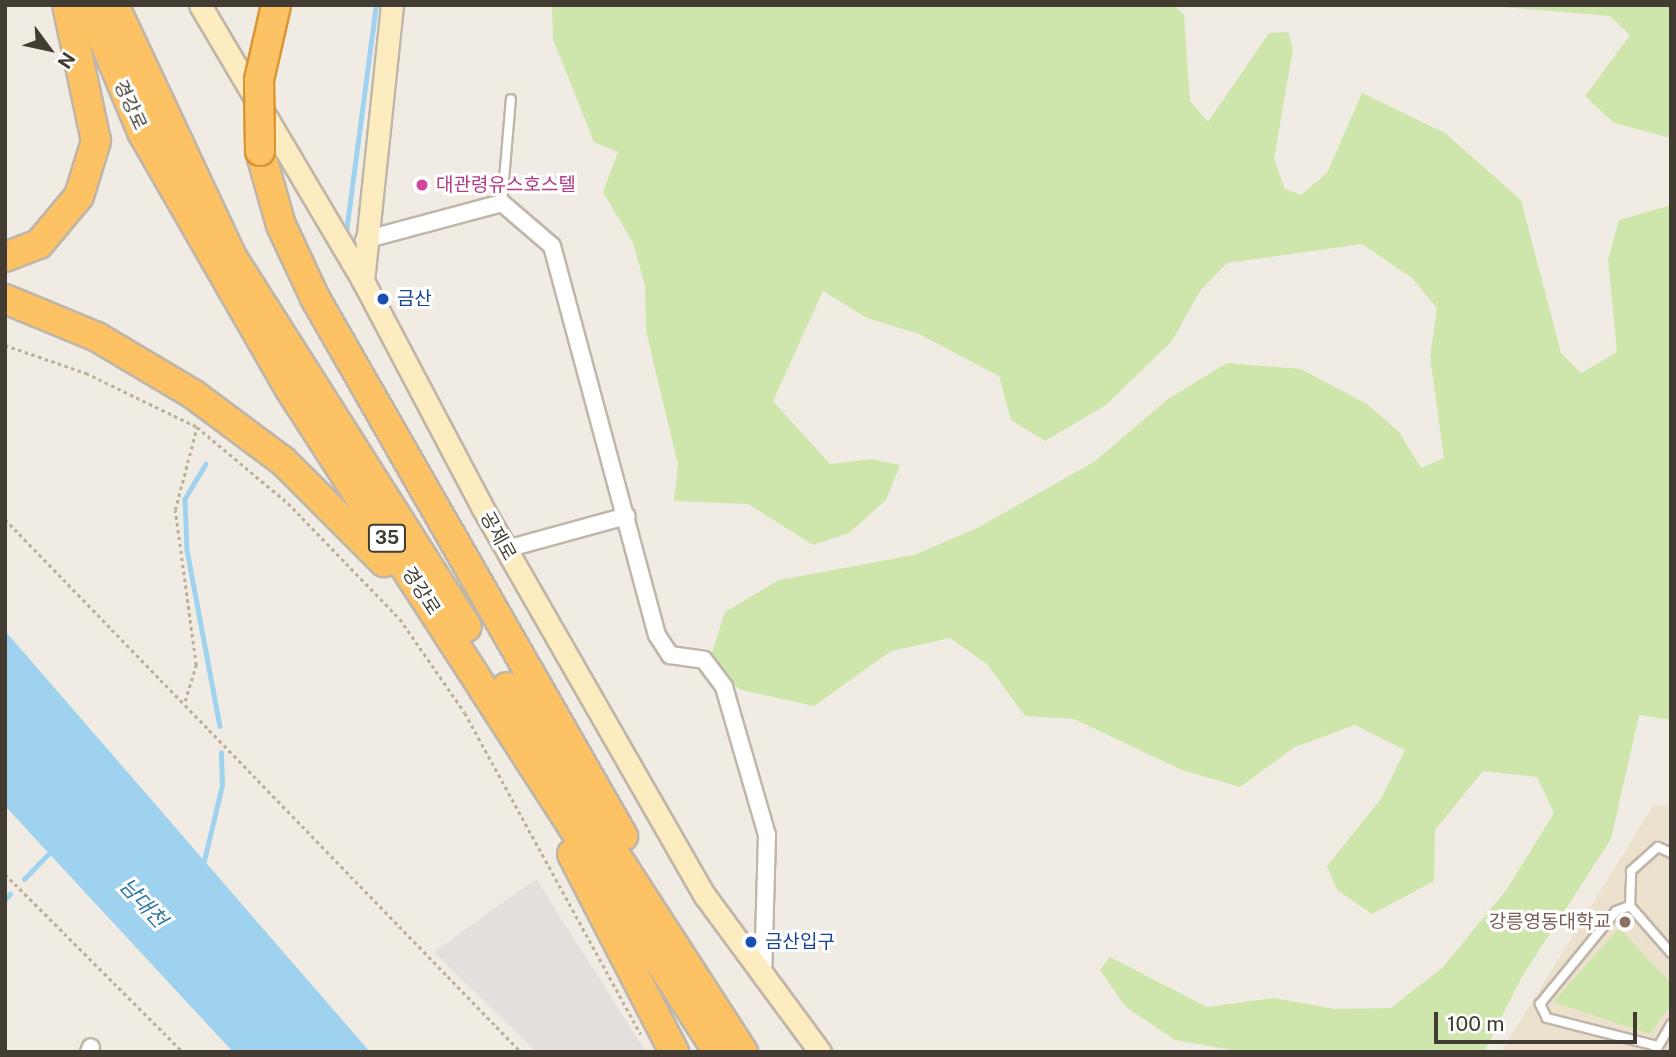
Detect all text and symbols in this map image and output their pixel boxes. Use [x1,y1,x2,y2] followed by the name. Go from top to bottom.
[14,14,84,84] north arrow
[53,48,80,73] text: N
[109,76,151,134] street label: 경강로
[436,174,576,196] place label: 대관령유스호스텔
[414,177,430,193] marker: 대관령유스호스텔
[397,288,432,310] place label: 금산
[375,291,391,307] marker: 금산
[475,508,521,564] street label: 공제로
[368,524,406,552] road number: 35
[397,563,445,619] street label: 경강로
[114,873,172,933] water label: 남대천
[1489,911,1611,933] place label: 강릉영동대학교
[1617,914,1633,930] marker: 강릉영동대학교
[765,931,835,953] place label: 금산입구
[743,934,759,950] marker: 금산입구
[1438,998,1641,1042] scale bar
[1447,1011,1504,1036] text: 100 m

